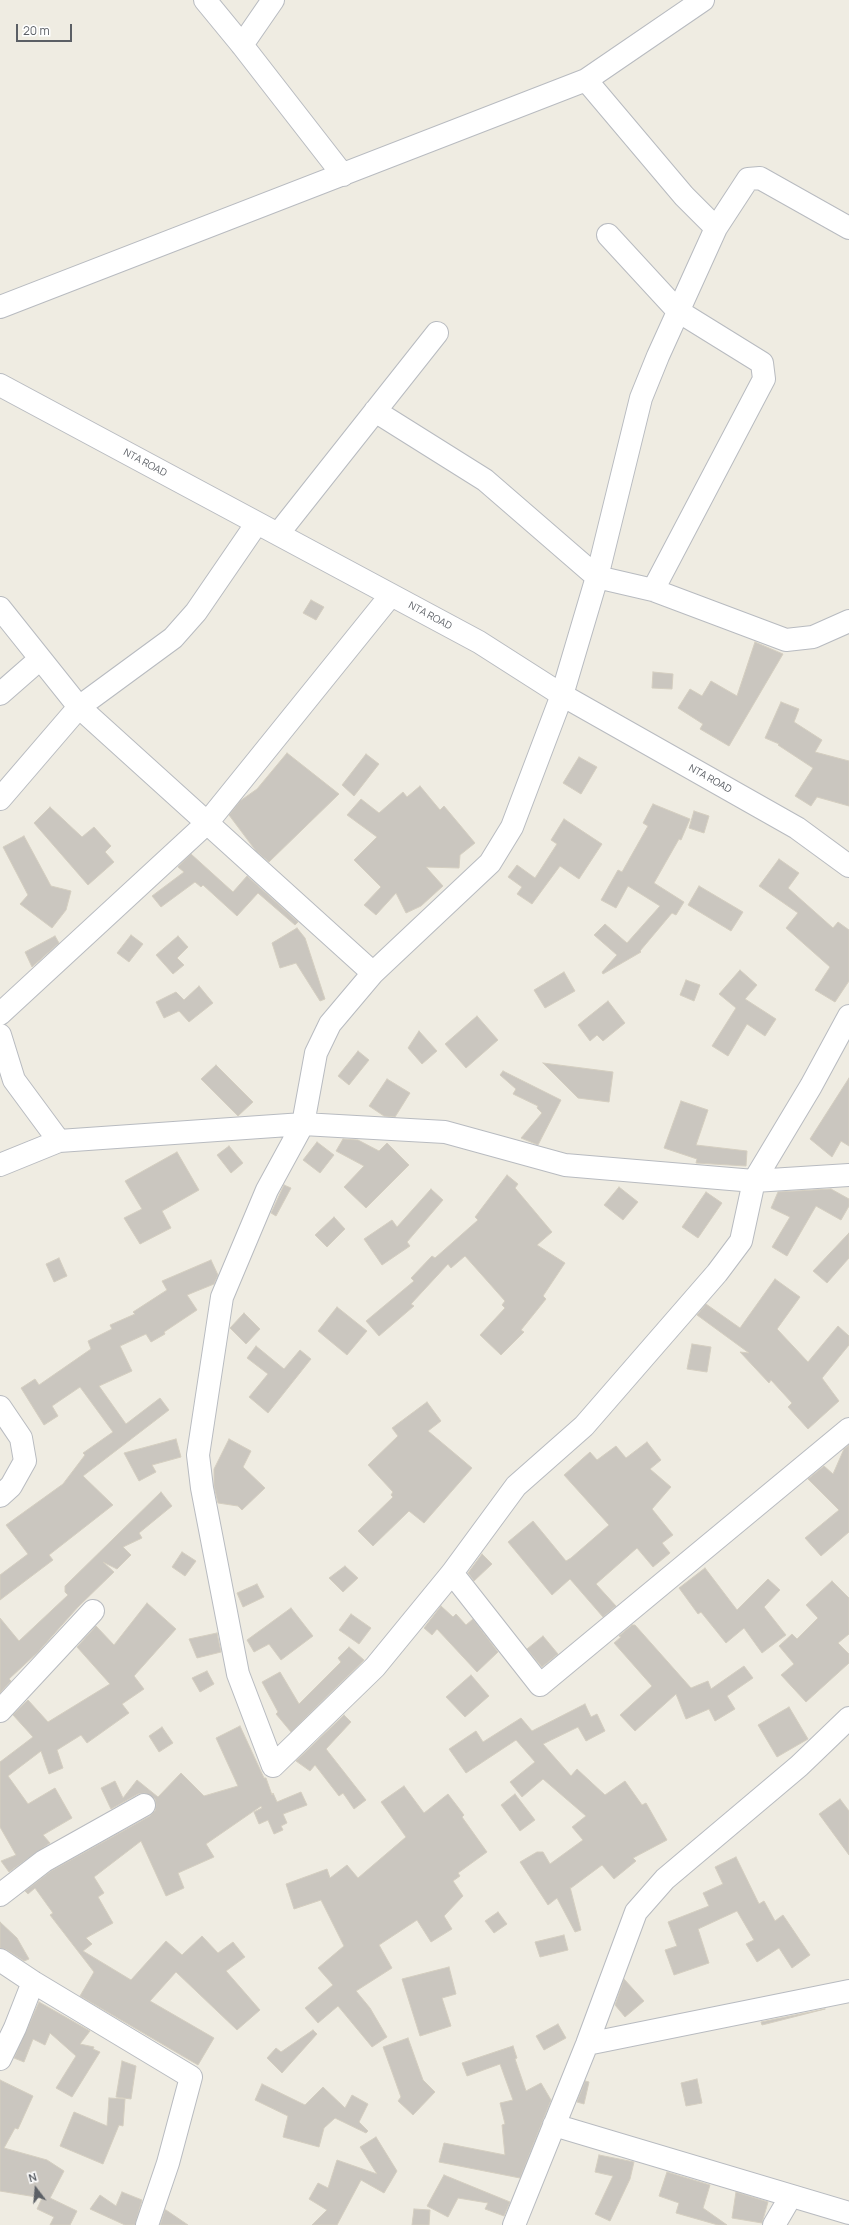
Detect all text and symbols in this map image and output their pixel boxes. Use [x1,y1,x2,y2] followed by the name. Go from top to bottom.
[18,16,74,42] scale bar
[23,22,50,39] text: 20 m
[121,447,169,479] street label: NTA ROAD
[406,600,454,632] street label: NTA ROAD
[686,762,734,796] street label: NTA ROAD
[16,2169,56,2209] north arrow
[27,2169,38,2185] text: N

